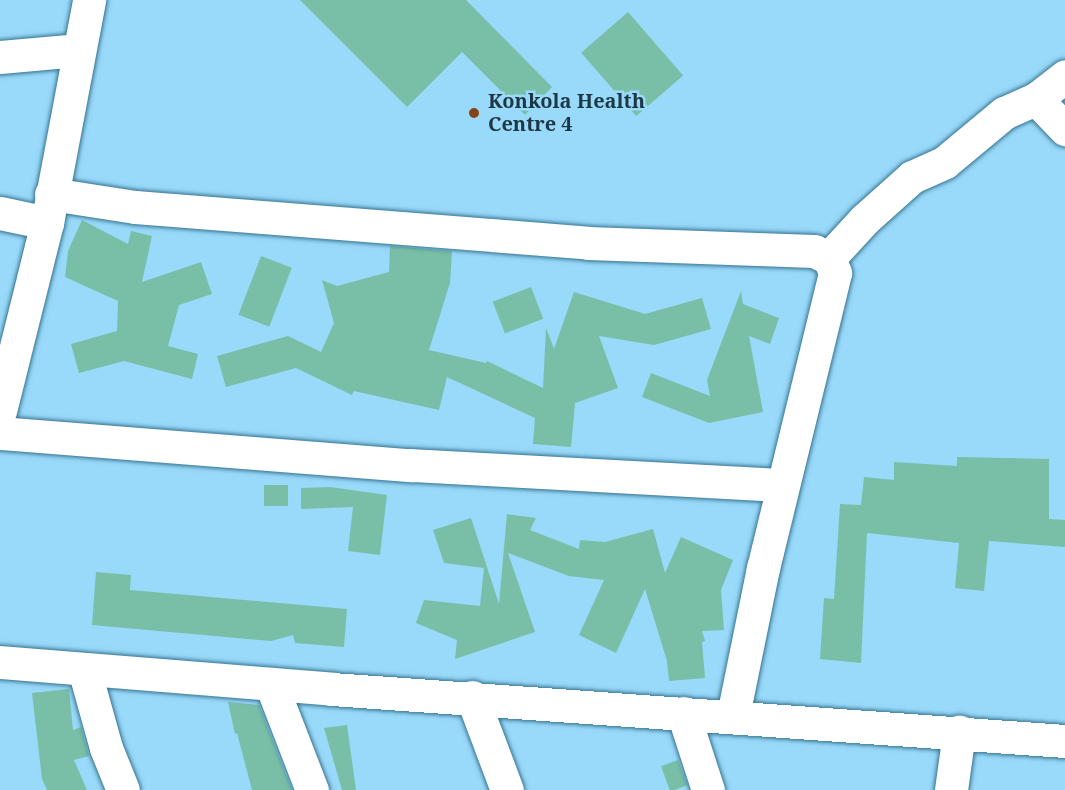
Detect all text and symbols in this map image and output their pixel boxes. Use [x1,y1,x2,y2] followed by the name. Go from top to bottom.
[488,89,645,136] place label: Konkola Health Centre 4
[465,104,483,122] marker: Konkola Health Centre 4

